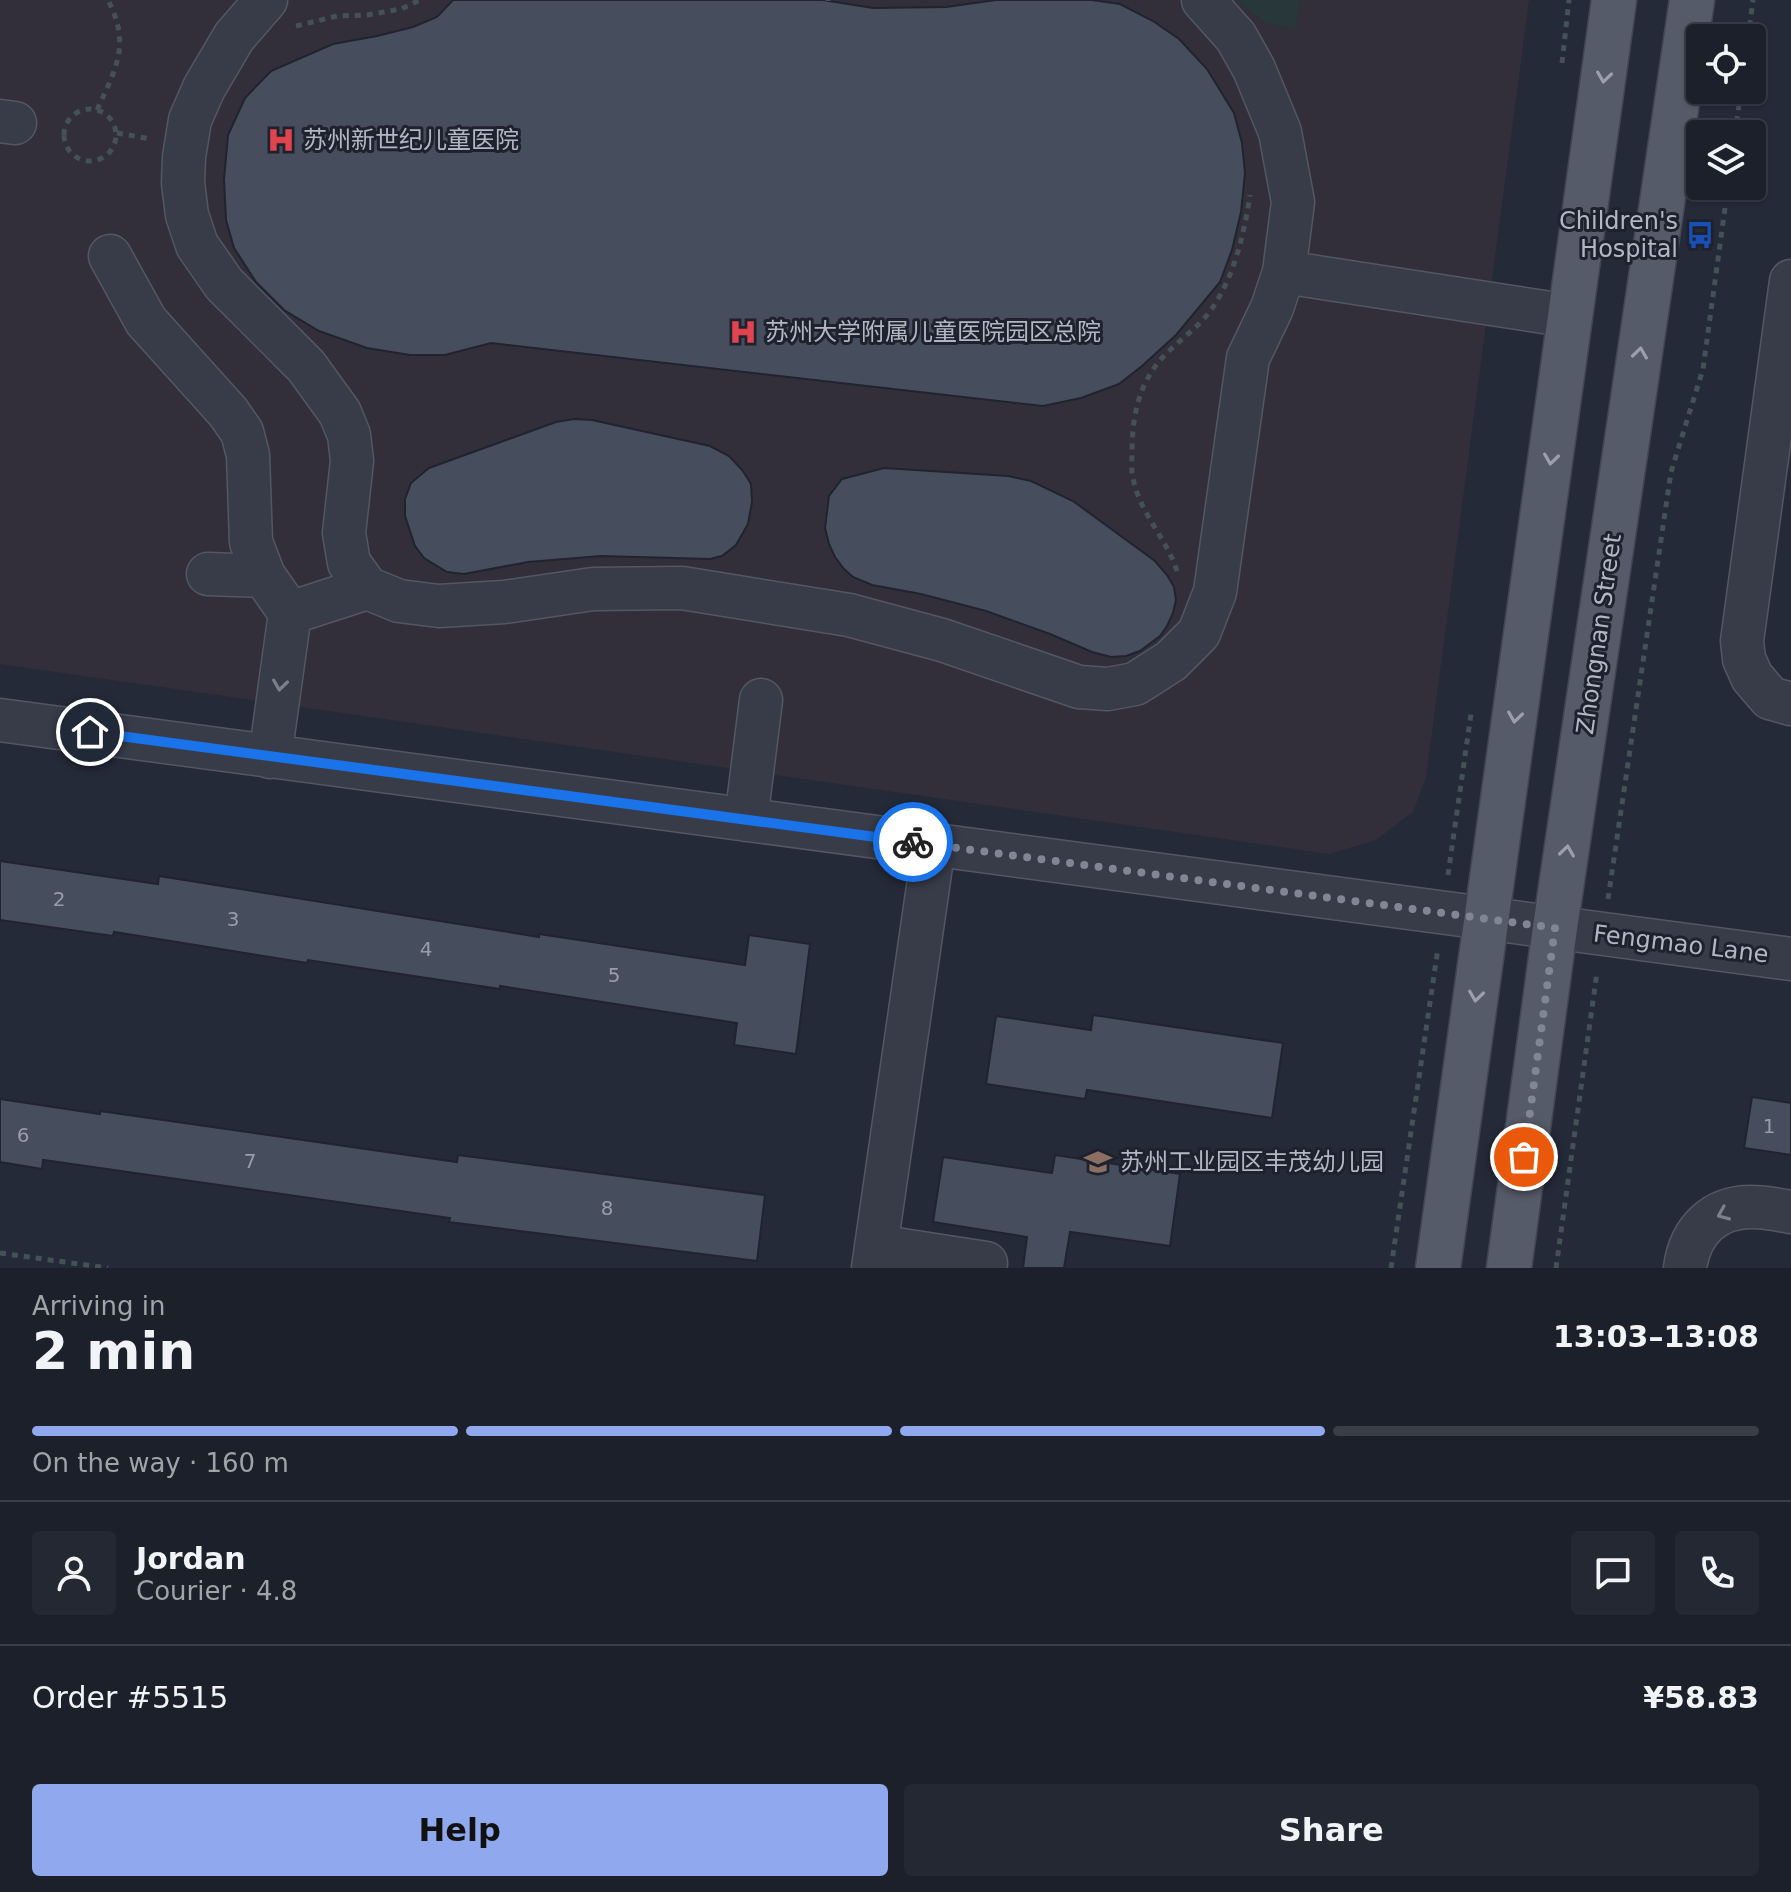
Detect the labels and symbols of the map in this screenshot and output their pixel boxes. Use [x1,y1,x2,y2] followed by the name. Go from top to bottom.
[1596,70,1613,84] one-way arrow
[266,125,296,155] hospital icon: 苏州新世纪儿童医院
[303,126,519,154] place label: 苏州新世纪儿童医院
[1559,207,1678,263] place label: Children's Hospital
[1685,220,1715,250] bus stop icon: Children's Hospital
[728,317,758,347] hospital icon: 苏州大学附属儿童医院园区总院
[765,318,1101,346] place label: 苏州大学附属儿童医院园区总院
[1631,346,1648,360] one-way arrow
[1543,453,1560,466] one-way arrow
[1571,532,1627,736] street label: Zhongnan Street
[272,678,289,692] one-way arrow
[56,698,124,766] pin
[1507,710,1524,724] one-way arrow
[873,802,953,882] courier
[1558,844,1575,857] one-way arrow
[53,887,65,911] house number: 2
[227,907,239,931] house number: 3
[1592,919,1770,969] street label: Fengmao Lane
[420,937,432,961] house number: 4
[608,963,620,987] house number: 5
[1468,989,1485,1003] one-way arrow
[1763,1114,1775,1138] house number: 1
[17,1123,29,1147] house number: 6
[1490,1123,1558,1191] pin
[1083,1147,1113,1177] school or university icon: 苏州工业园区丰茂幼儿园
[1120,1148,1384,1176] place label: 苏州工业园区丰茂幼儿园
[244,1149,256,1173] house number: 7
[601,1196,613,1220] house number: 8
[1717,1205,1731,1221] one-way arrow

